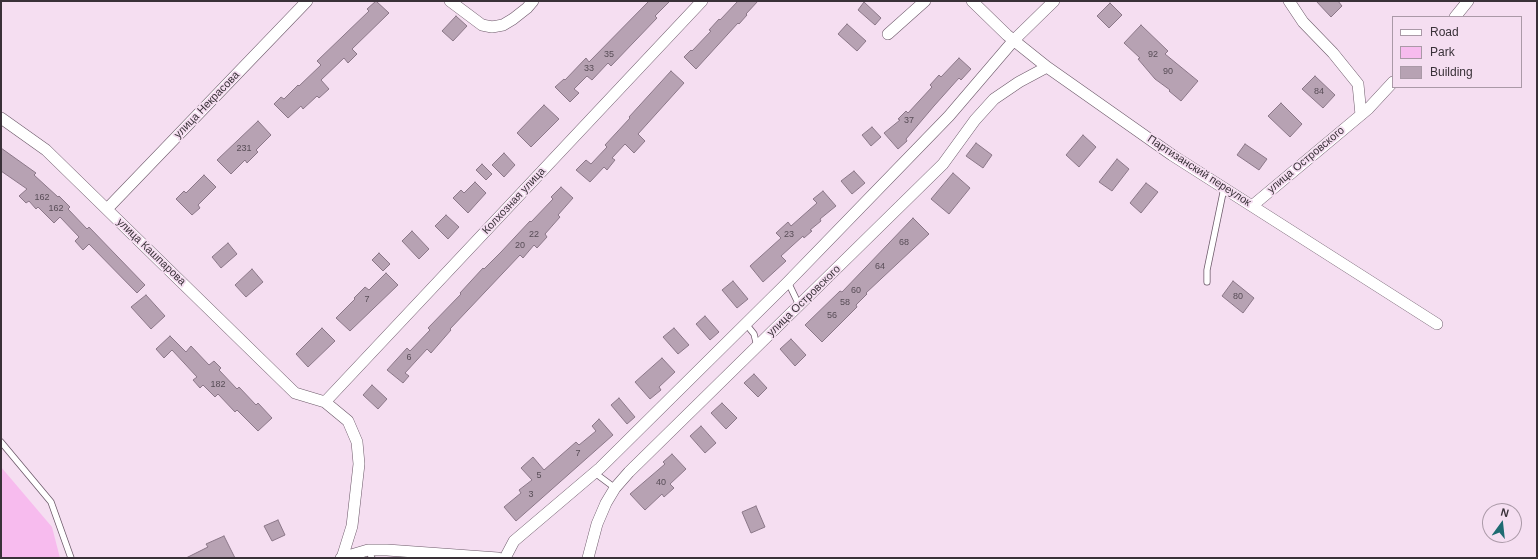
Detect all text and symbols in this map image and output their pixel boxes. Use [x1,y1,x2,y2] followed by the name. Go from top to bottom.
[1392,16,1522,88] legend
[1430,25,1459,39] text: Road
[1430,45,1455,59] text: Park
[604,50,614,60] house number: 35
[1148,50,1158,60] house number: 92
[584,64,594,74] house number: 33
[1430,65,1473,79] text: Building
[1163,67,1173,77] house number: 90
[172,69,242,141] street label: улица Некрасова
[1314,87,1324,97] house number: 84
[904,116,914,126] house number: 37
[1265,124,1347,196] street label: улица Островского
[1145,133,1253,209] street label: Партизанский переулок
[236,144,252,154] house number: 231
[480,165,548,237] street label: Колхозная улица
[34,193,50,203] house number: 162
[48,204,64,214] house number: 162
[114,216,188,288] street label: улица Кашпарова
[529,230,539,240] house number: 22
[784,230,794,240] house number: 23
[899,238,909,248] house number: 68
[515,241,525,251] house number: 20
[875,262,885,272] house number: 64
[765,263,843,339] street label: улица Островского
[851,286,861,296] house number: 60
[1233,292,1243,302] house number: 80
[364,295,370,305] house number: 7
[840,298,850,308] house number: 58
[827,311,837,321] house number: 56
[406,353,412,363] house number: 6
[210,380,226,390] house number: 182
[575,449,581,459] house number: 7
[536,471,542,481] house number: 5
[656,478,666,488] house number: 40
[528,490,534,500] house number: 3
[1482,503,1522,543] north arrow
[1499,506,1510,519] text: N

